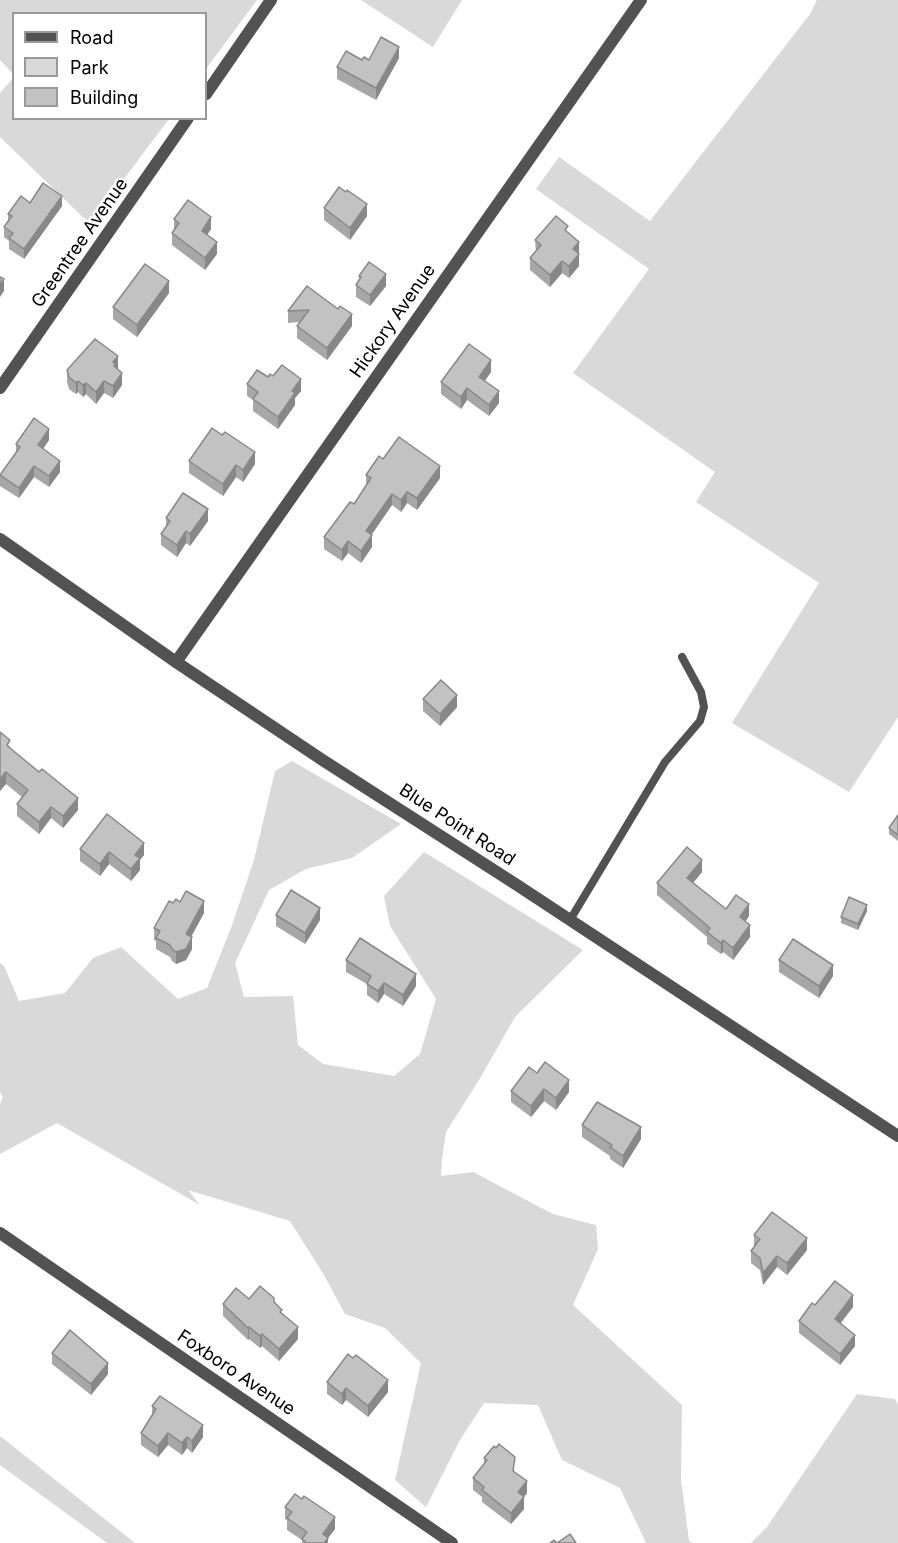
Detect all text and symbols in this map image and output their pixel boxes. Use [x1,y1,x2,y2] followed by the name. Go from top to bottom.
[12,12,207,120] legend
[70,27,113,48] text: Road
[70,57,109,78] text: Park
[70,87,138,108] text: Building
[27,174,133,312] street label: Greentree Avenue
[346,260,440,382] street label: Hickory Avenue
[395,779,519,871] street label: Blue Point Road
[173,1326,299,1420] street label: Foxboro Avenue

